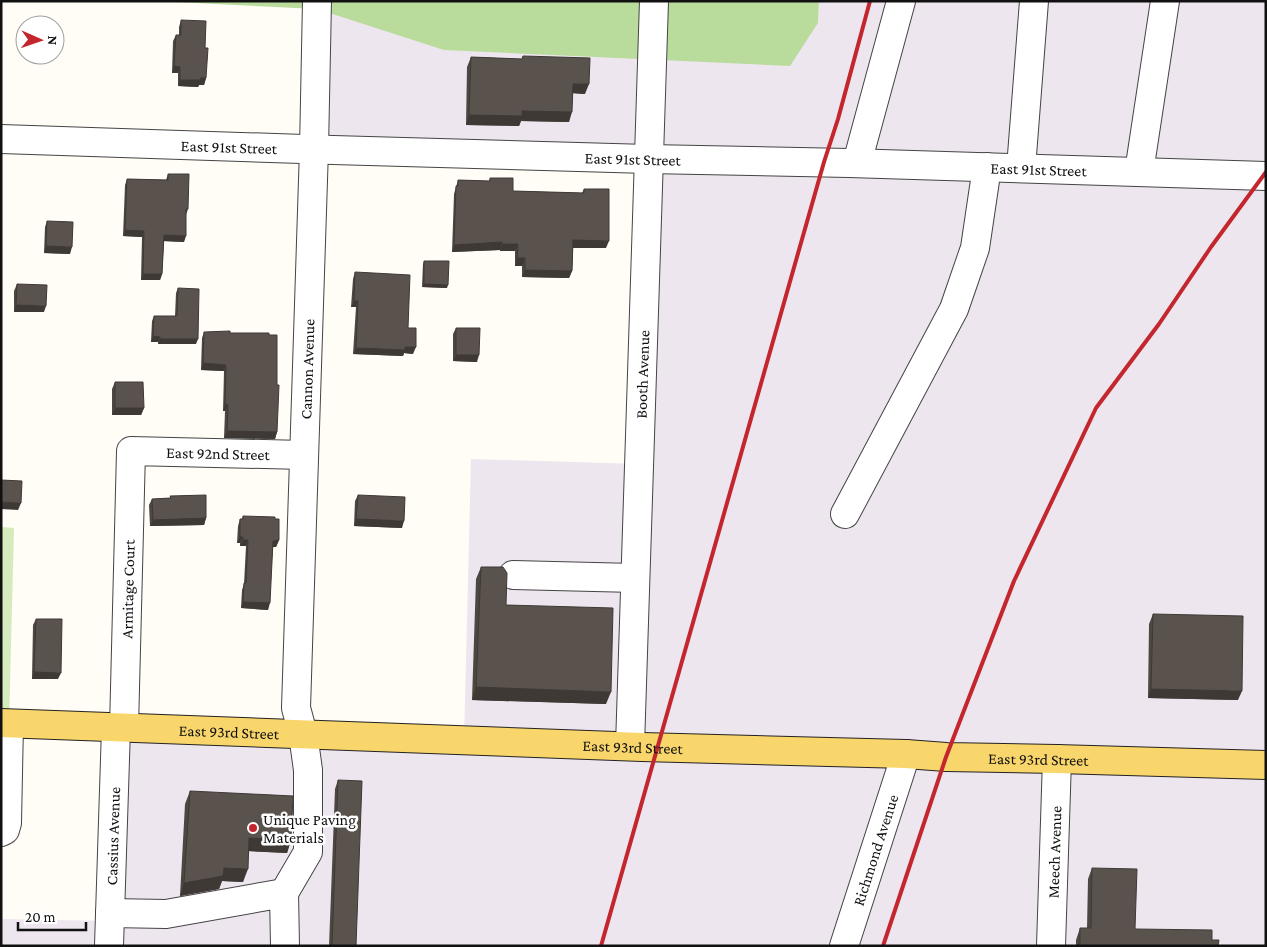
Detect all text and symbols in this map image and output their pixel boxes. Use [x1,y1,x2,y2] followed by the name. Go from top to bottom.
[15,15,65,65] north arrow
[45,35,61,46] text: N
[181,137,278,157] street label: East 91st Street
[584,149,682,169] street label: East 91st Street
[990,159,1088,179] street label: East 91st Street
[297,318,318,420] street label: Cannon Avenue
[633,330,652,419] street label: Booth Avenue
[166,444,271,463] street label: East 92nd Street
[118,539,138,639] street label: Armitage Court
[178,722,280,742] street label: East 93rd Street
[582,737,684,757] street label: East 93rd Street
[988,750,1089,769] street label: East 93rd Street
[103,787,123,886] street label: Cassius Avenue
[850,792,901,908] street label: Richmond Avenue
[1045,806,1064,899] street label: Meech Avenue
[263,811,356,846] place label: Unique Paving Materials
[247,822,259,834] marker: Unique Paving Materials
[18,900,85,932] scale bar
[25,909,56,925] text: 20 m

